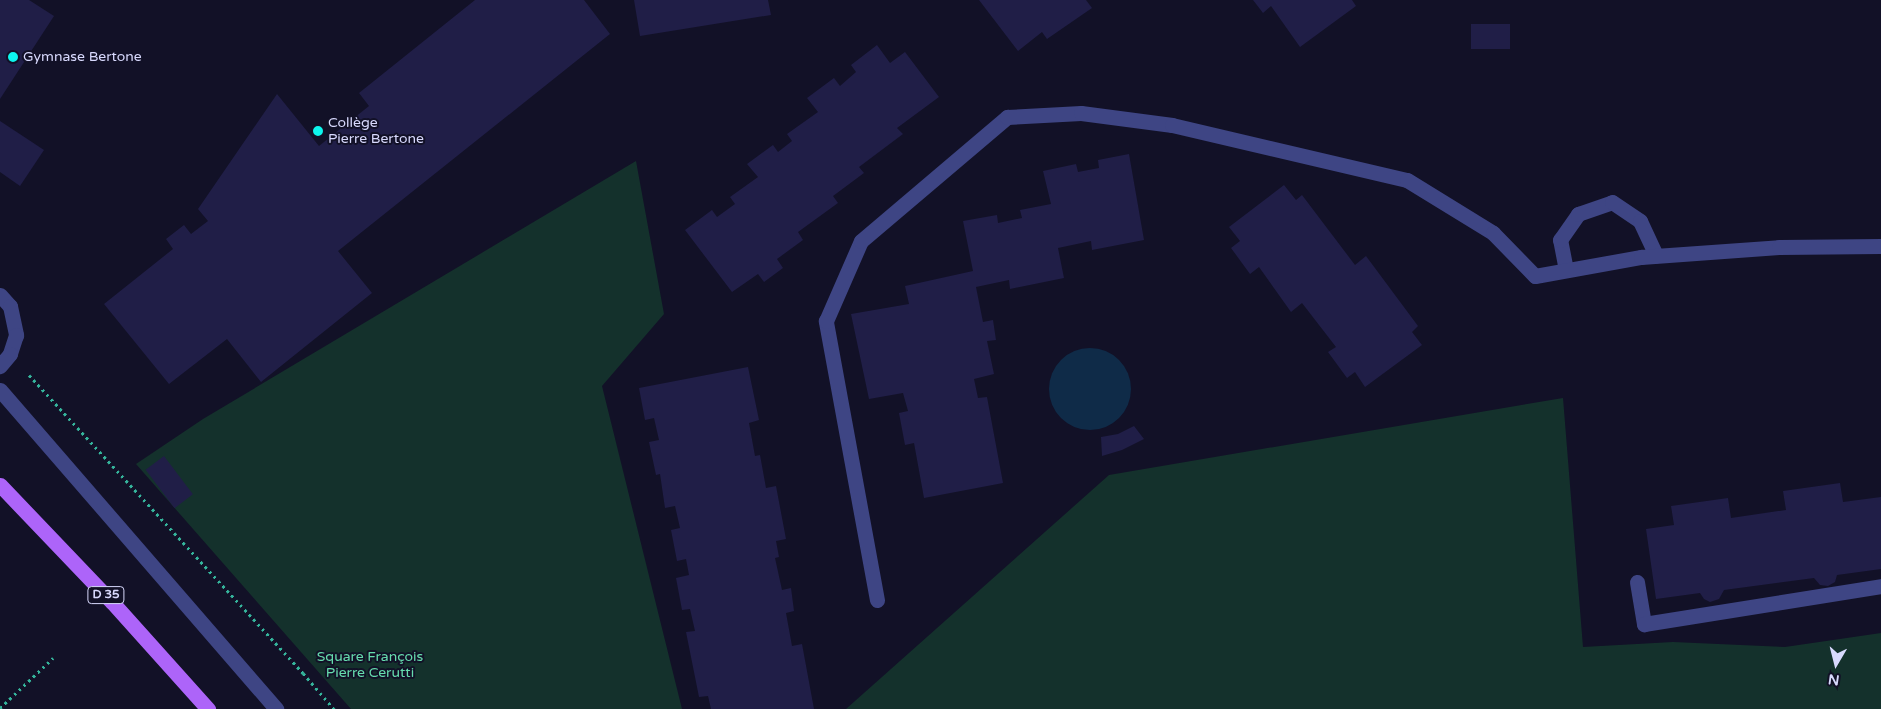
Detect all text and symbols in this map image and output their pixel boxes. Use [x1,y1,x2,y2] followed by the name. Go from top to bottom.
[23,49,142,65] place label: Gymnase Bertone
[7,51,19,63] marker: Gymnase Bertone
[328,115,424,148] place label: Collège Pierre Bertone
[312,125,324,137] marker: Collège Pierre Bertone
[87,586,125,604] road number: D 35
[1811,639,1861,689] north arrow
[317,649,423,682] park label: Square François Pierre Cerutti
[1827,670,1841,689] text: N

